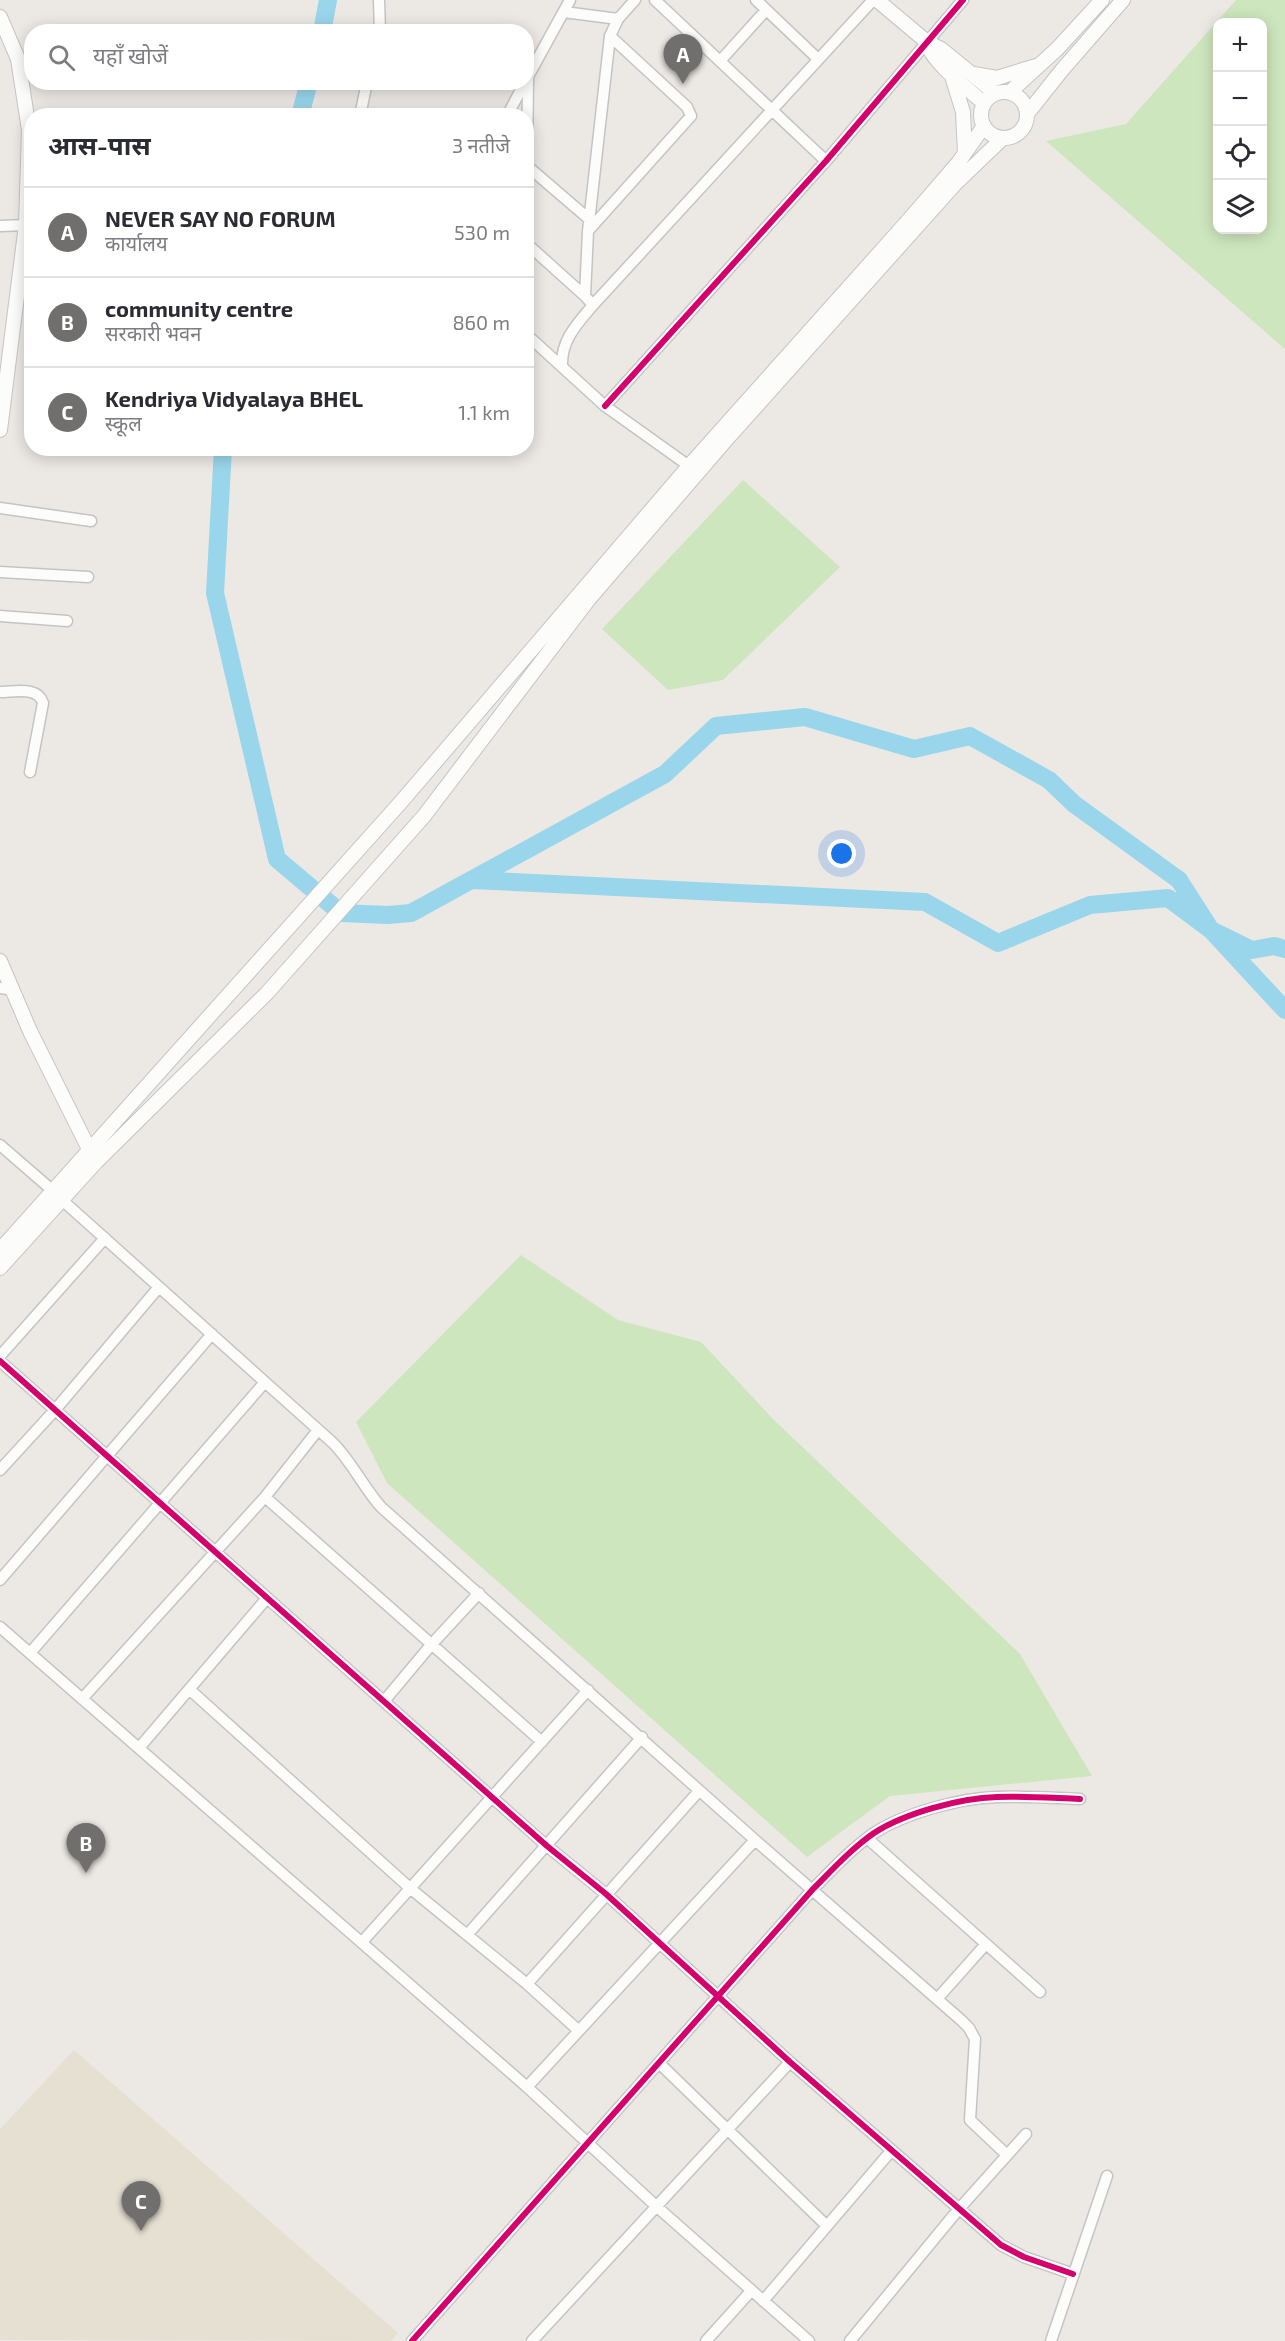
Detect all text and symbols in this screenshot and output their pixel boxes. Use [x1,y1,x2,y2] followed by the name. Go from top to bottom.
[1213,18,1267,234] map controls
[1213,18,1267,72] button: +
[24,24,534,90] search box
[664,34,702,84] pin: A
[45,41,78,74] icon: search
[93,42,168,68] text: यहाँ खोजें
[1213,72,1267,126] button: −
[1213,126,1267,180] button: locate
[48,129,151,160] text: आस-पास
[452,133,510,157] text: 3 नतीजे
[1213,180,1267,234] button: layers
[105,205,336,231] text: NEVER SAY NO FORUM
[61,220,74,244] text: A
[454,220,510,244] text: 530 m
[105,231,167,255] text: कार्यालय
[105,295,293,321] text: community centre
[61,310,74,334] text: B
[452,310,510,334] text: 860 m
[105,321,201,345] text: सरकारी भवन
[105,385,363,411] text: Kendriya Vidyalaya BHEL
[62,400,73,424] text: C
[458,400,510,424] text: 1.1 km
[105,411,142,435] text: स्कूल
[827,839,856,868] your location
[66,1824,106,1873] pin: B
[122,2182,160,2231] pin: C

